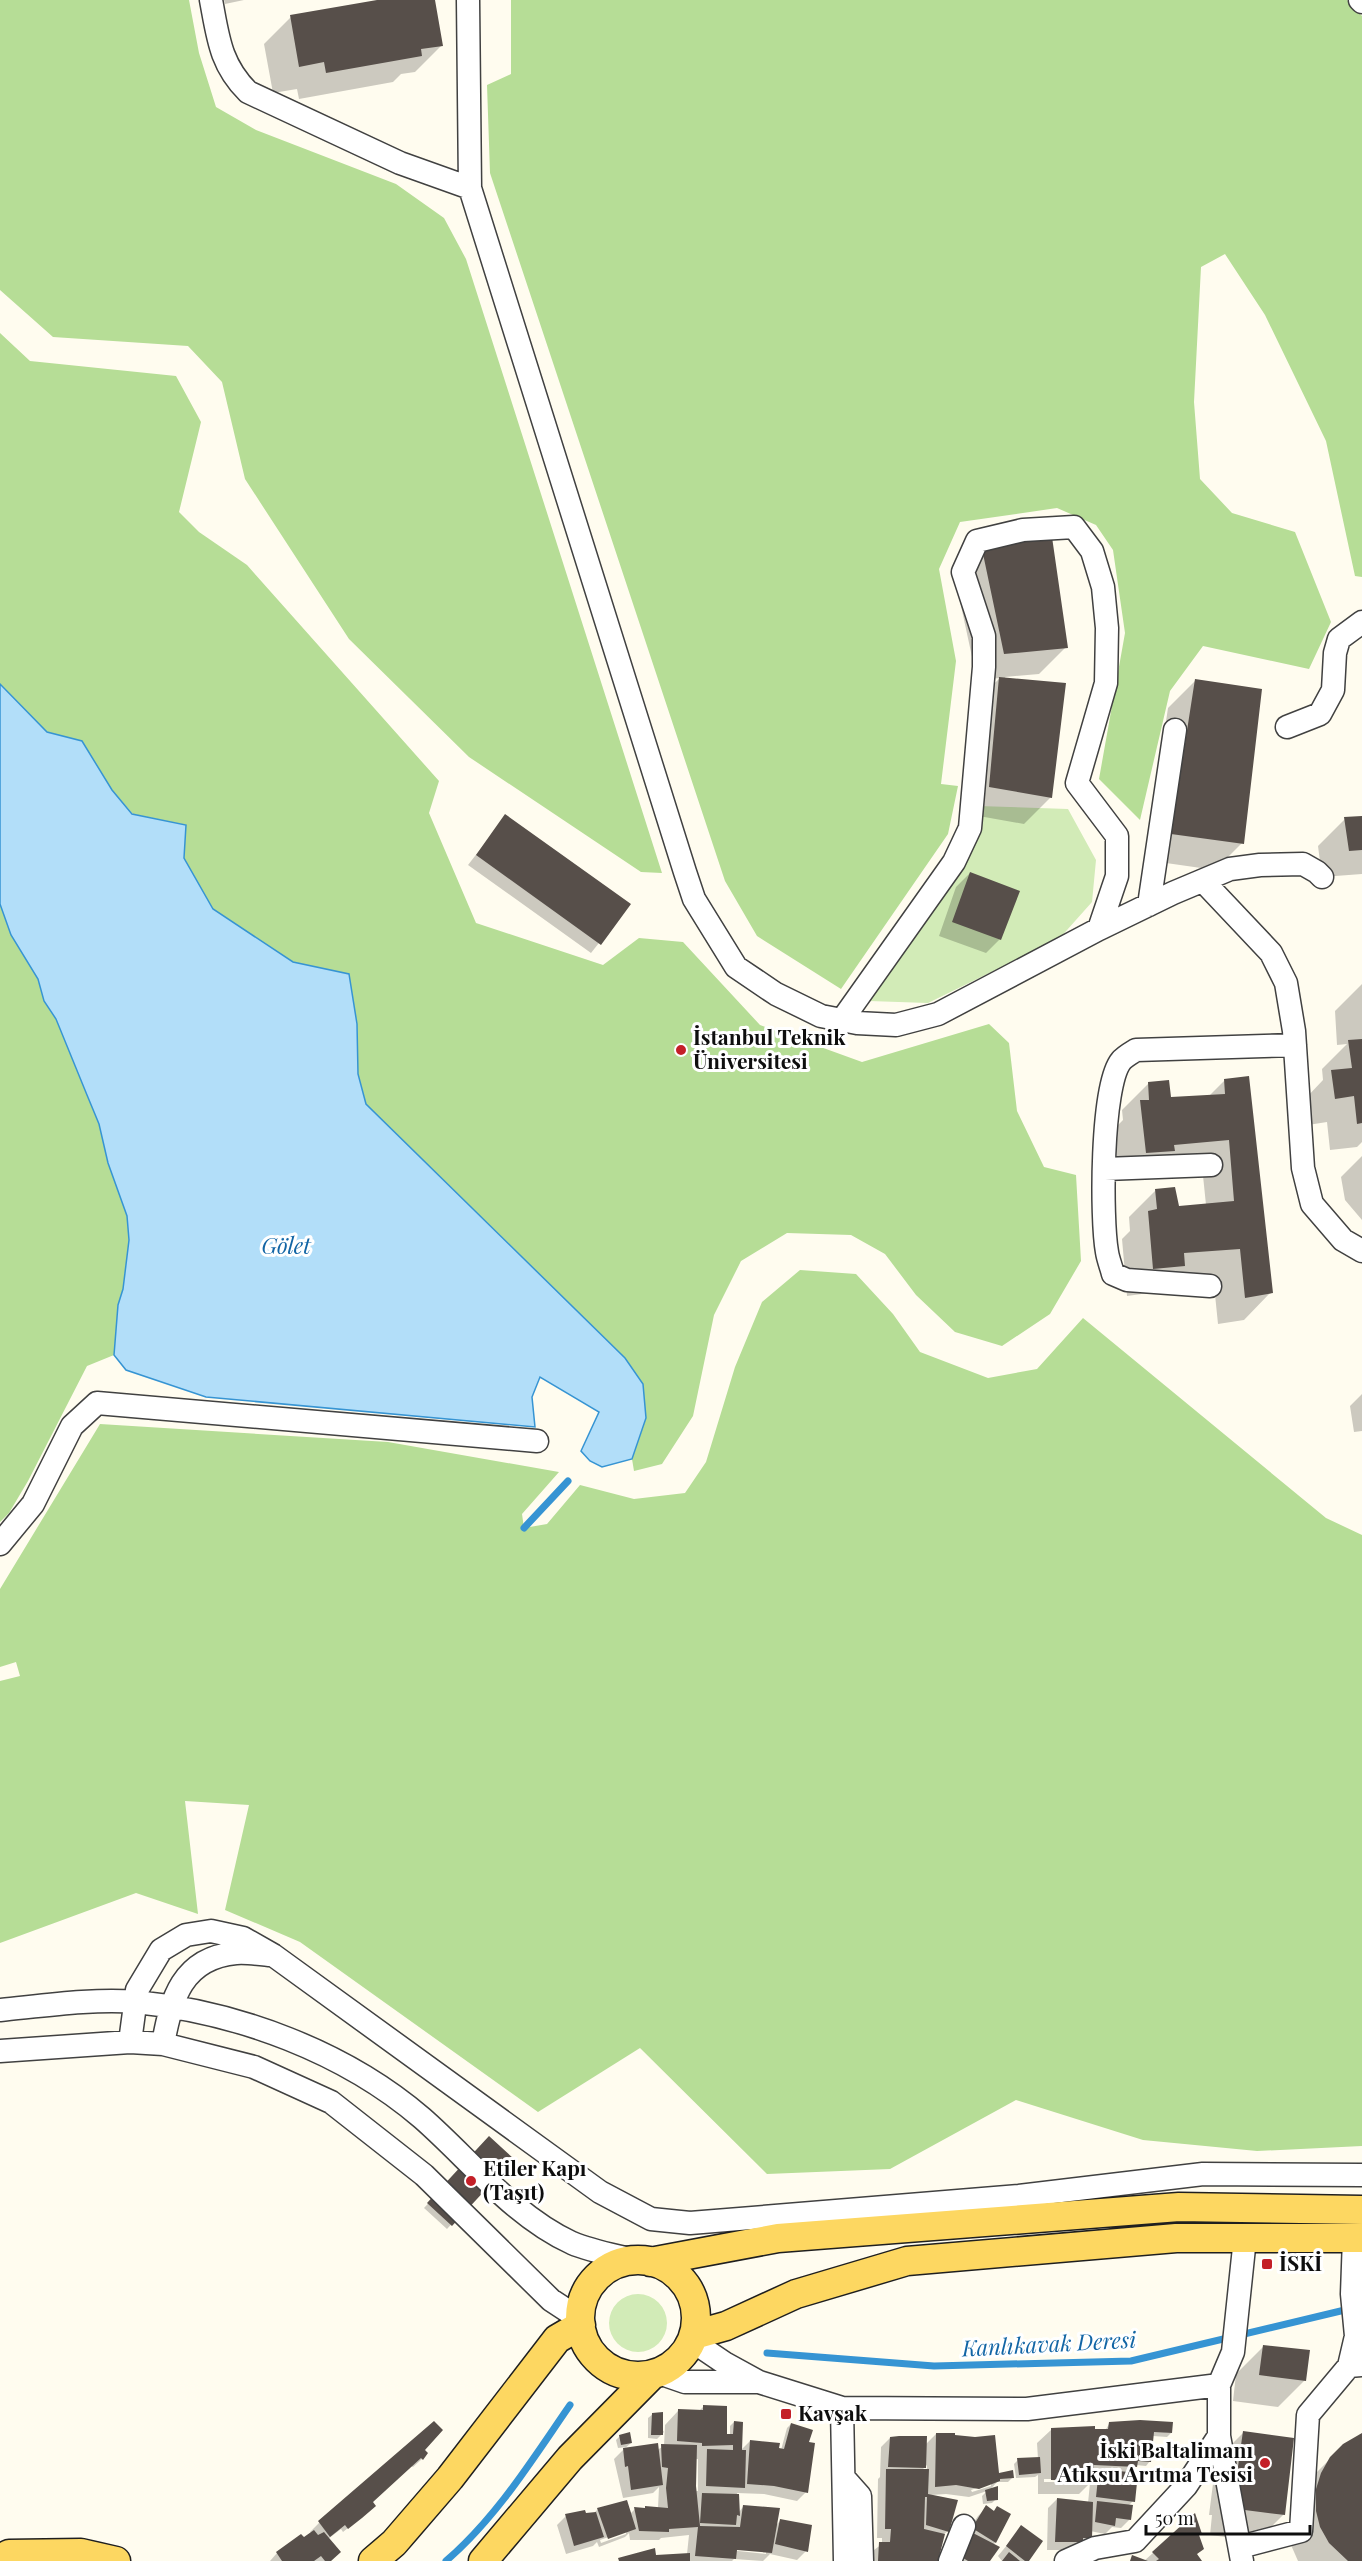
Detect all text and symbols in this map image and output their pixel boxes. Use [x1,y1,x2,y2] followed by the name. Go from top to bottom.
[693,1022,846,1074] place label: İstanbul Teknik Üniversitesi
[674,1043,688,1057] marker: İstanbul Teknik Üniversitesi
[261,1230,312,1260] water label: Gölet
[483,2153,587,2205] place label: Etiler Kapı (Taşıt)
[464,2174,478,2188] marker: Etiler Kapı (Taşıt)
[1279,2248,1322,2276] place label: İSKİ
[1260,2257,1274,2271] marker: İSKİ
[960,2323,1137,2363] water label: Kanlıkavak Deresi
[798,2398,868,2426] place label: Kavşak
[779,2407,793,2421] marker: Kavşak
[1057,2435,1253,2487] place label: İski Baltalimanı Atıksu Arıtma Tesisi
[1258,2456,1272,2470] marker: İski Baltalimanı Atıksu Arıtma Tesisi
[1146,2498,1310,2536] scale bar
[1155,2506,1194,2530] text: 50 m

